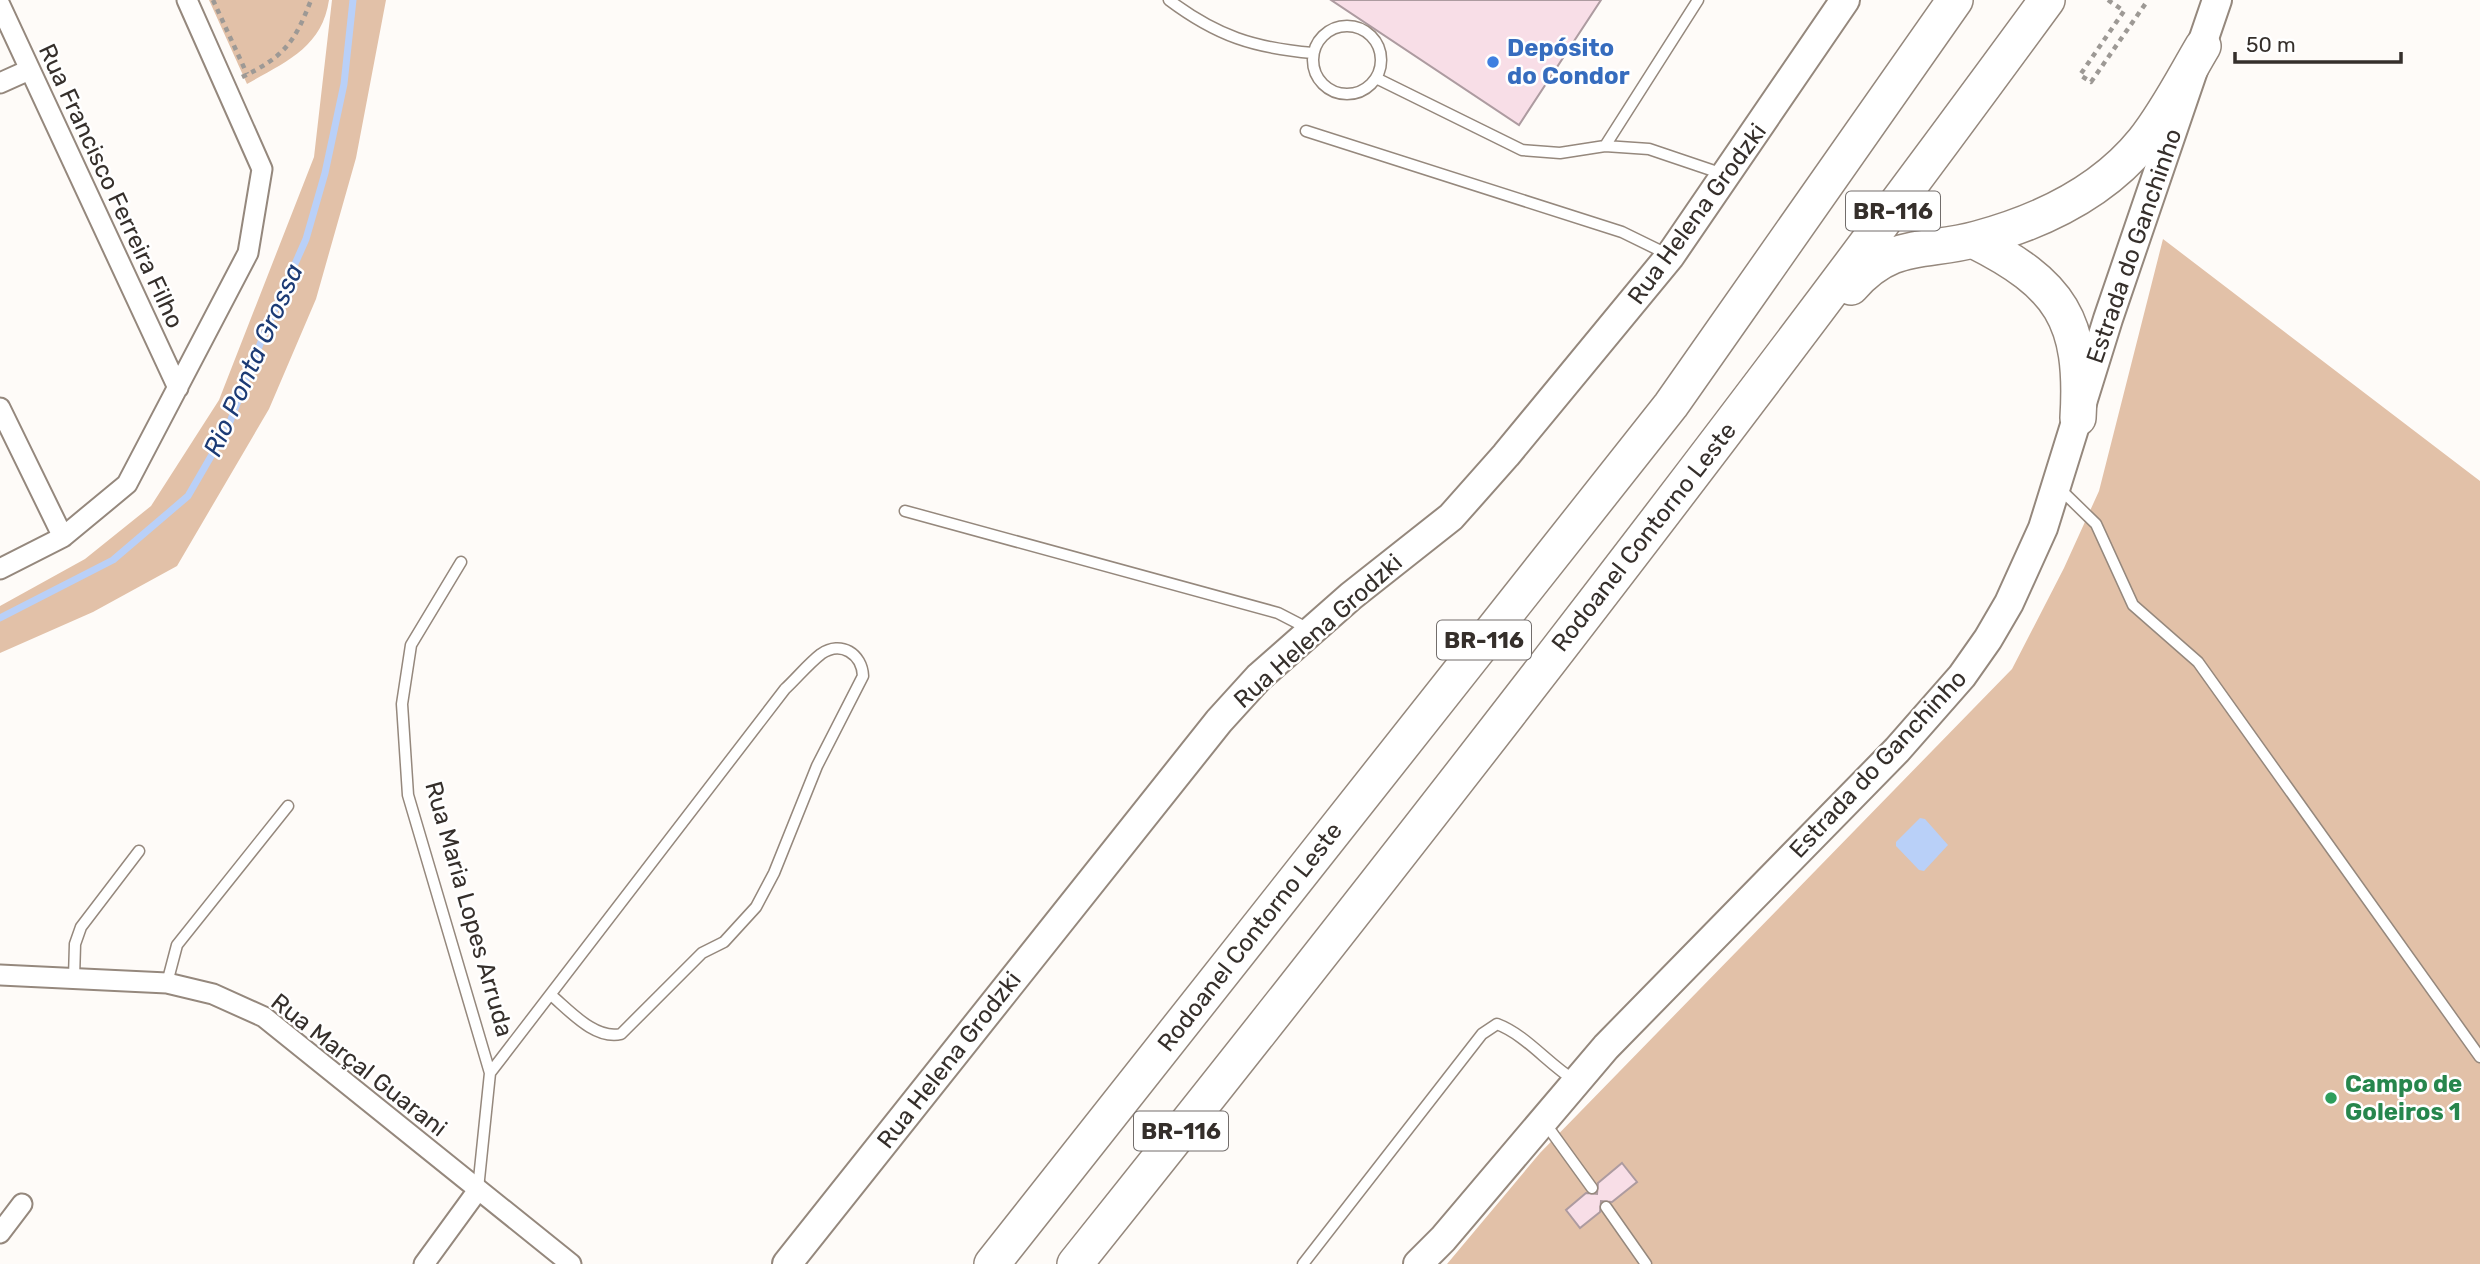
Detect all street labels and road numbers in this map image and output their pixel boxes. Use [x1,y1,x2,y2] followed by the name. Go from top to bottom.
[33,39,189,333] street label: Rua Francisco Ferreira Filho
[1622,118,1772,310] street label: Rua Helena Grodzki
[2081,125,2187,367] street label: Estrada do Ganchinho
[1846,192,1940,230] road number: BR-116
[1546,417,1742,657] street label: Rodoanel Contorno Leste
[1228,548,1408,714] street label: Rua Helena Grodzki
[1437,620,1531,660] road number: BR-116
[1784,664,1972,864] street label: Estrada do Ganchinho
[419,778,519,1040] street label: Rua Maria Lopes Arruda
[1152,817,1348,1057] street label: Rodoanel Contorno Leste
[871,966,1027,1154] street label: Rua Helena Grodzki
[266,988,452,1142] street label: Rua Marçal Guarani
[1134,1112,1228,1150] road number: BR-116

